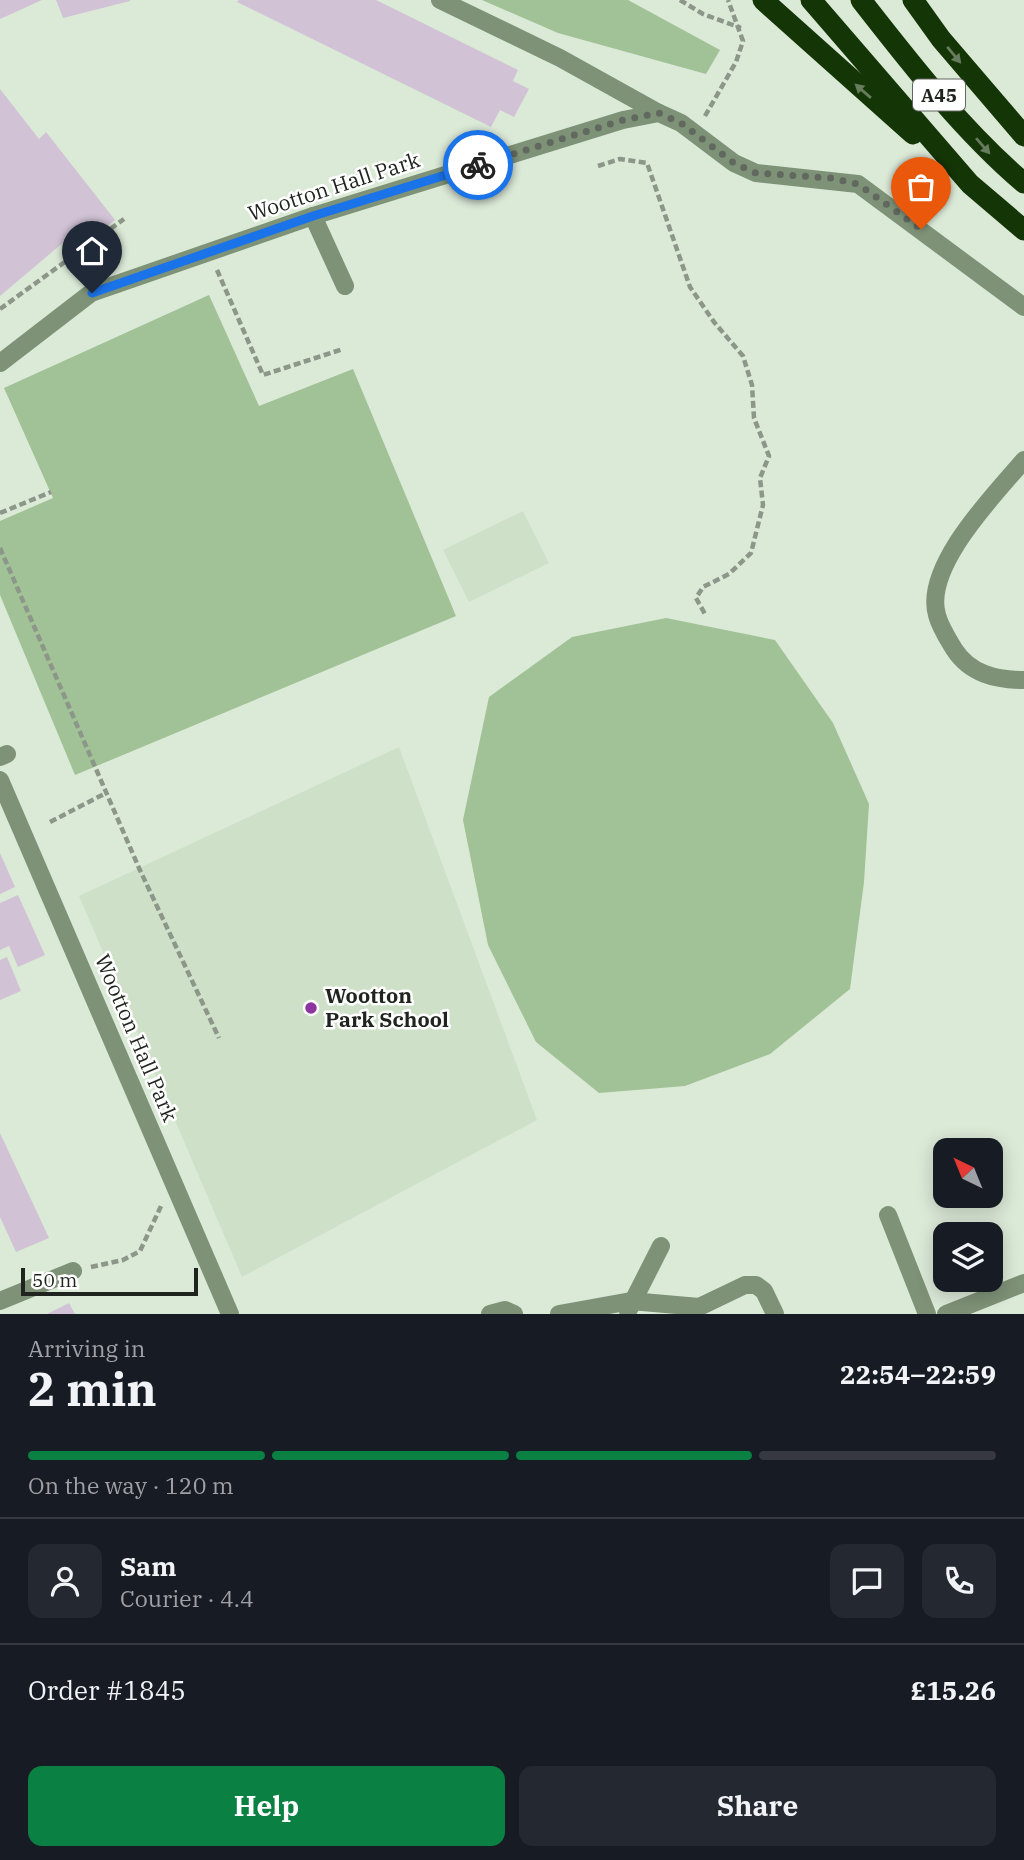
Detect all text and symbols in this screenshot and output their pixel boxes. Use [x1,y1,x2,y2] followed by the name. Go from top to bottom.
[946,46,961,63] one-way arrow
[913,80,965,110] road number: A45
[854,83,872,99] one-way arrow
[443,130,513,200] courier
[975,137,991,154] one-way arrow
[244,145,424,227] street label: Wootton Hall Park
[459,146,497,184] icon: bike
[891,157,951,229] pin
[902,168,940,206] icon: bag
[62,221,122,293] pin
[73,232,111,270] icon: home
[89,950,185,1126] street label: Wootton Hall Park
[325,981,449,1033] place label: Wootton Park School
[303,1000,319,1016] marker: Wootton Park School
[933,1138,1003,1208] north arrow
[933,1138,1003,1292] map controls
[933,1222,1003,1292] button: layers
[21,1265,198,1297] scale bar
[32,1268,77,1292] text: 50 m
[28,1333,145,1363] text: Arriving in
[840,1357,996,1391] text: 22:54–22:59
[28,1359,157,1419] text: 2 min
[28,1470,234,1500] text: On the way · 120 m
[28,1544,102,1618] button: person
[830,1544,904,1618] button: chat
[922,1544,996,1618] button: phone
[120,1549,176,1583] text: Sam
[120,1583,254,1613] text: Courier · 4.4
[28,1673,186,1707] text: Order #1845
[911,1673,996,1707] text: £15.26
[28,1766,505,1846] button: Help
[519,1766,996,1846] button: Share

